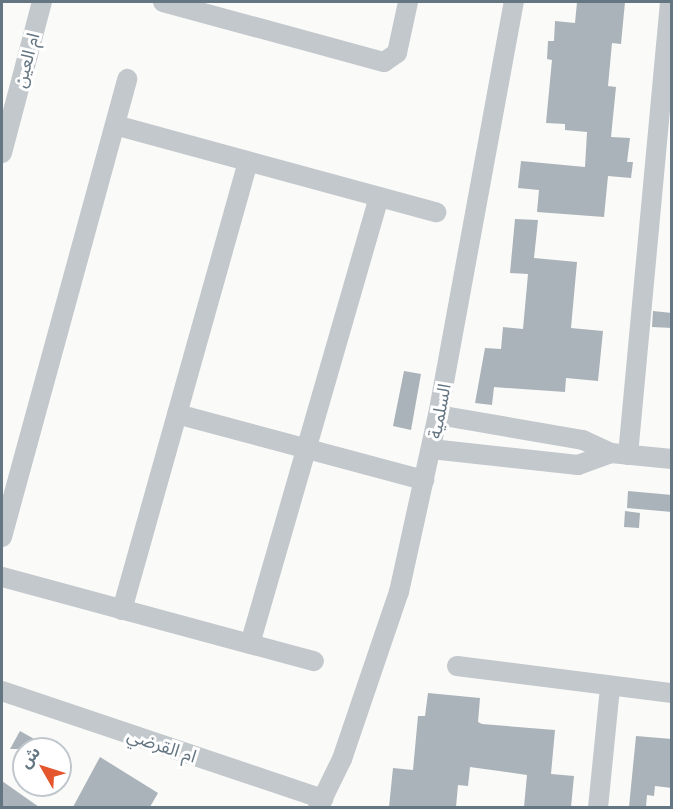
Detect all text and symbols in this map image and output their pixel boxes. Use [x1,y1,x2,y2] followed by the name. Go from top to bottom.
[8,30,44,90] street label: ام العين
[423,382,455,440] street label: السلمية
[125,723,199,767] street label: ام القرضي
[12,737,72,797] north arrow
[14,741,45,772] text: ش

